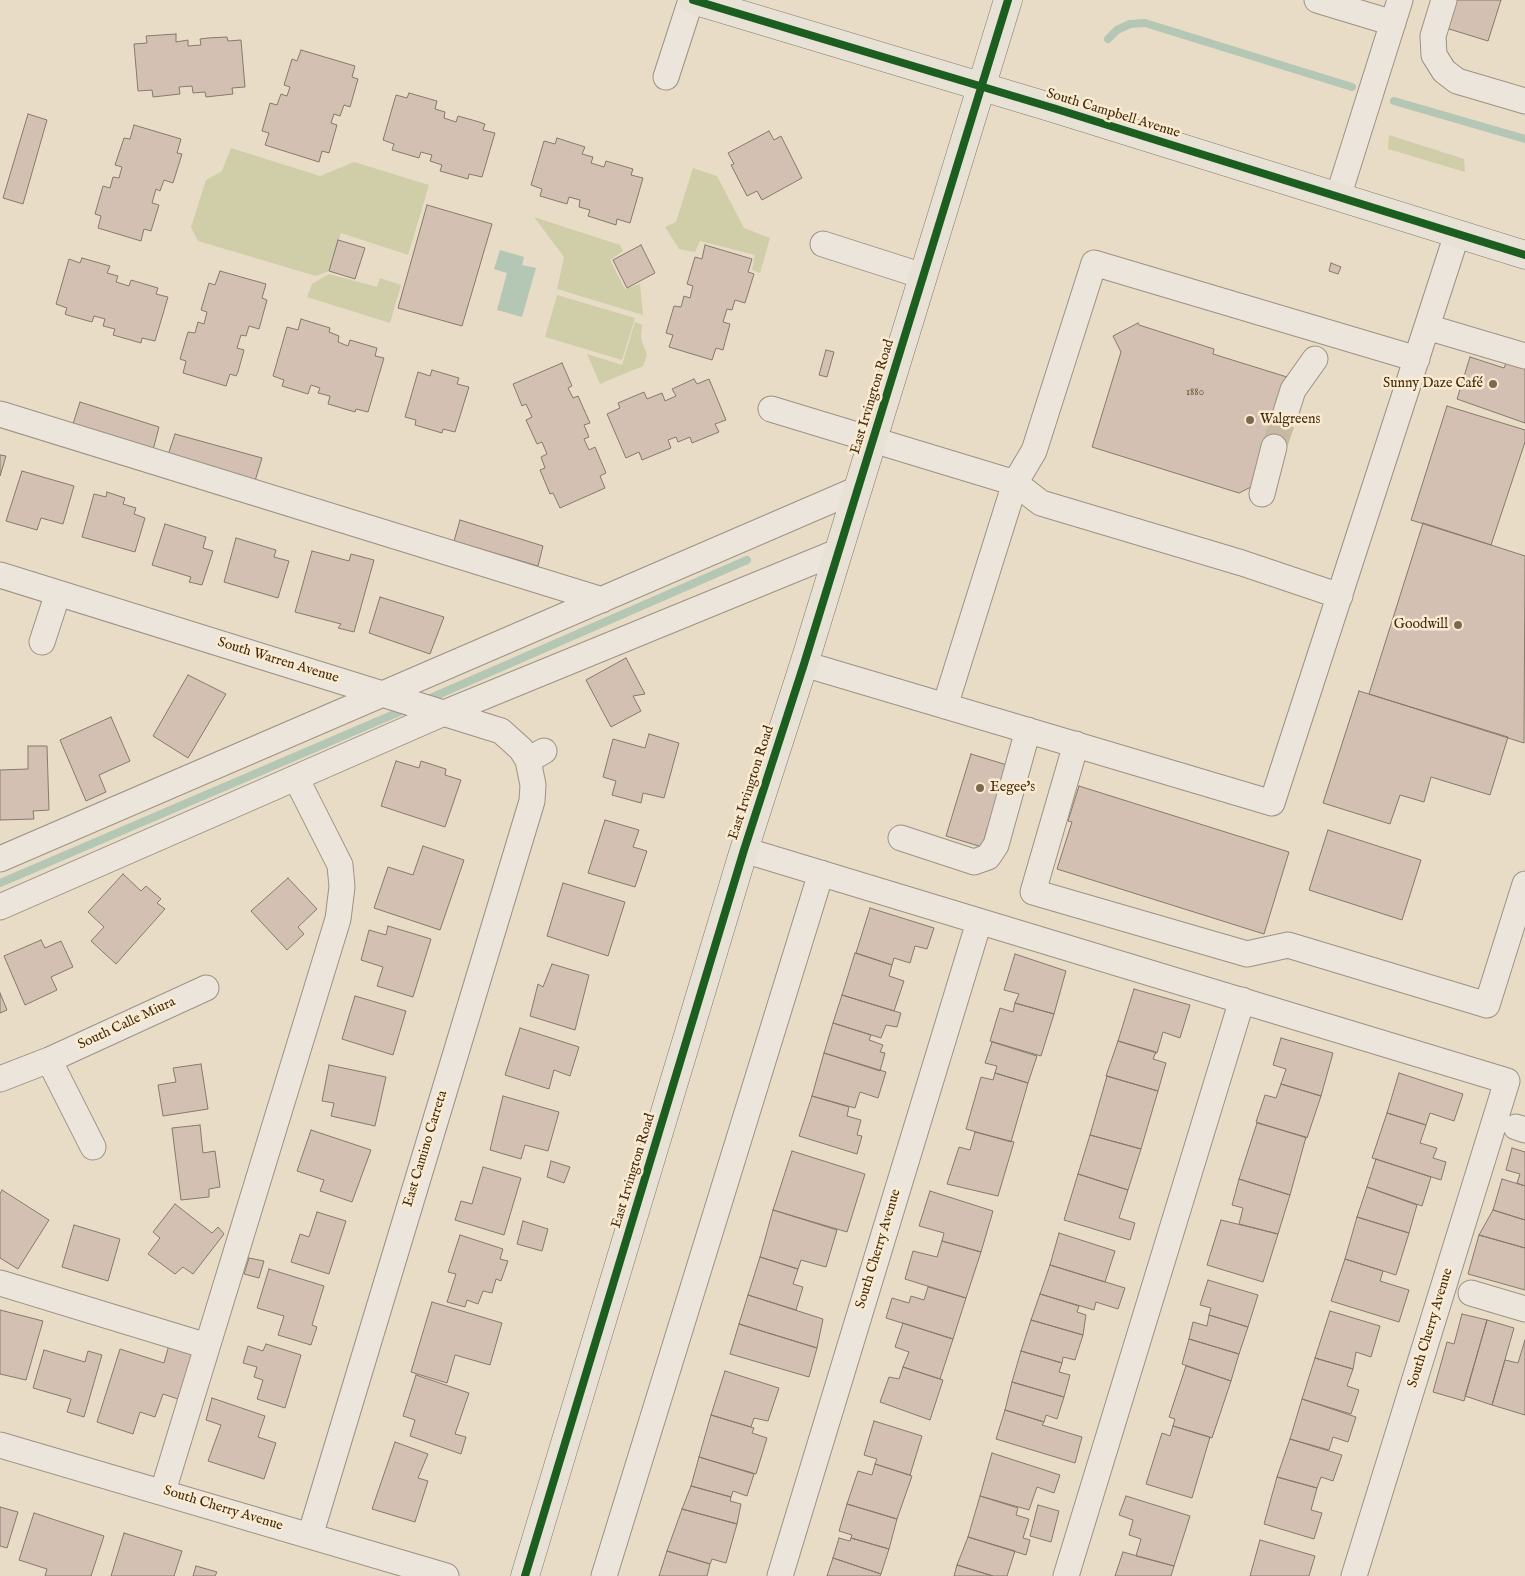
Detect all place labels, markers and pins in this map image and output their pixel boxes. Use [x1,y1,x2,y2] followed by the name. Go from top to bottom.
[1383,376,1483,392] place label: Sunny Daze Café
[1487,378,1499,390] marker: Sunny Daze Café
[1260,412,1320,428] place label: Walgreens
[1244,414,1256,426] marker: Walgreens
[1394,617,1448,633] place label: Goodwill
[1452,619,1464,631] marker: Goodwill
[990,780,1035,796] place label: Eegee's
[974,782,986,794] marker: Eegee's

